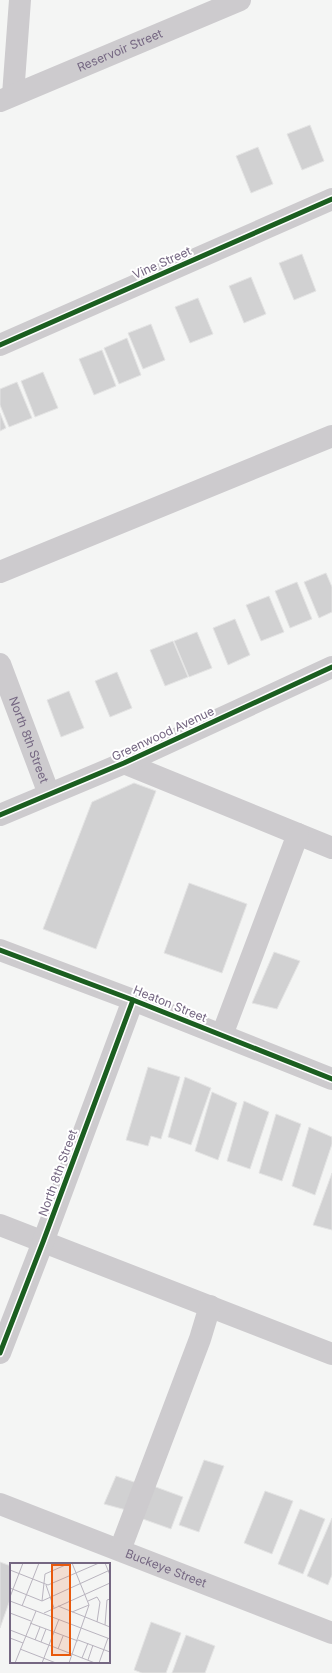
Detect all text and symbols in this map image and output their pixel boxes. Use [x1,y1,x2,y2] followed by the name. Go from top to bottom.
[75,26,165,75] street label: Reservoir Street
[130,243,193,282] street label: Vine Street
[6,694,52,785] street label: North 8th Street
[109,703,216,764] street label: Greenwood Avenue
[131,982,209,1025] street label: Heaton Street
[35,1127,80,1218] street label: North 8th Street
[123,1545,209,1591] street label: Buckeye Street
[10,1563,110,1663] inset map

